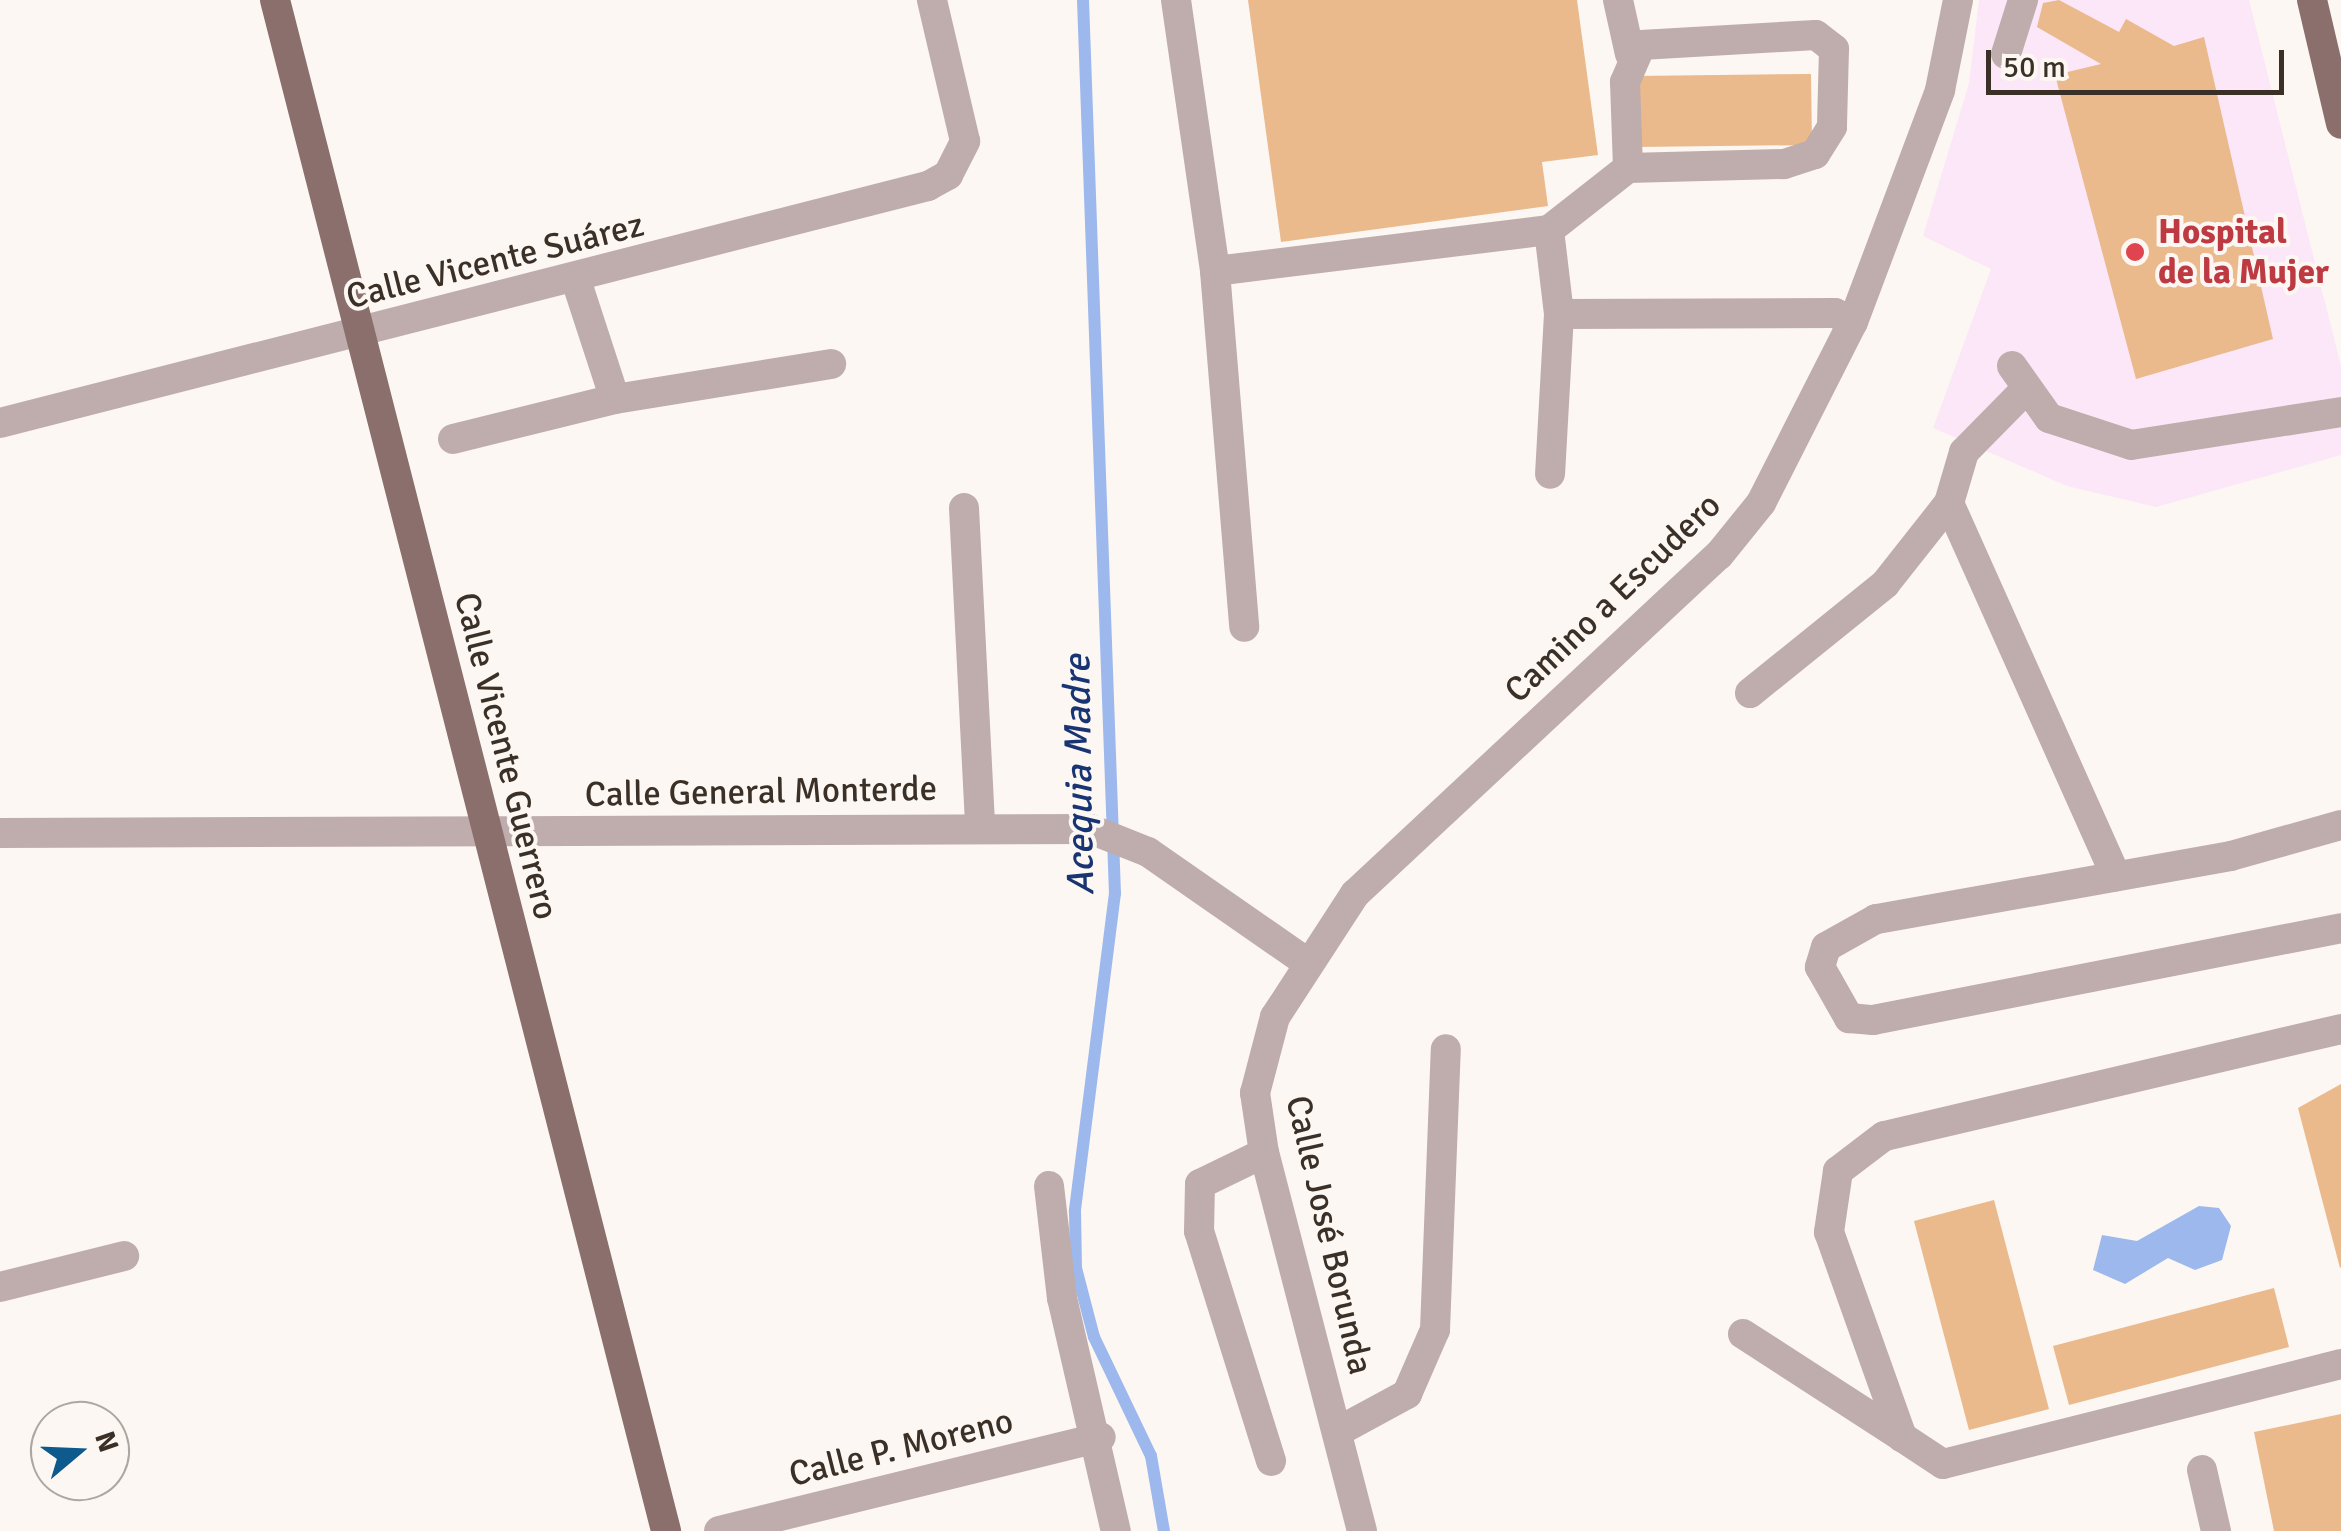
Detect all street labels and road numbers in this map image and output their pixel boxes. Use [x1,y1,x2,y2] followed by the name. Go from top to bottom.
[342,204,648,318] street label: Calle Vicente Suárez
[1496,484,1730,712] street label: Camino a Escudero
[445,588,567,924] street label: Calle Vicente Guerrero
[585,768,937,816] street label: Calle General Monterde
[1276,1091,1382,1379] street label: Calle José Borunda
[785,1400,1017,1496] street label: Calle P. Moreno

